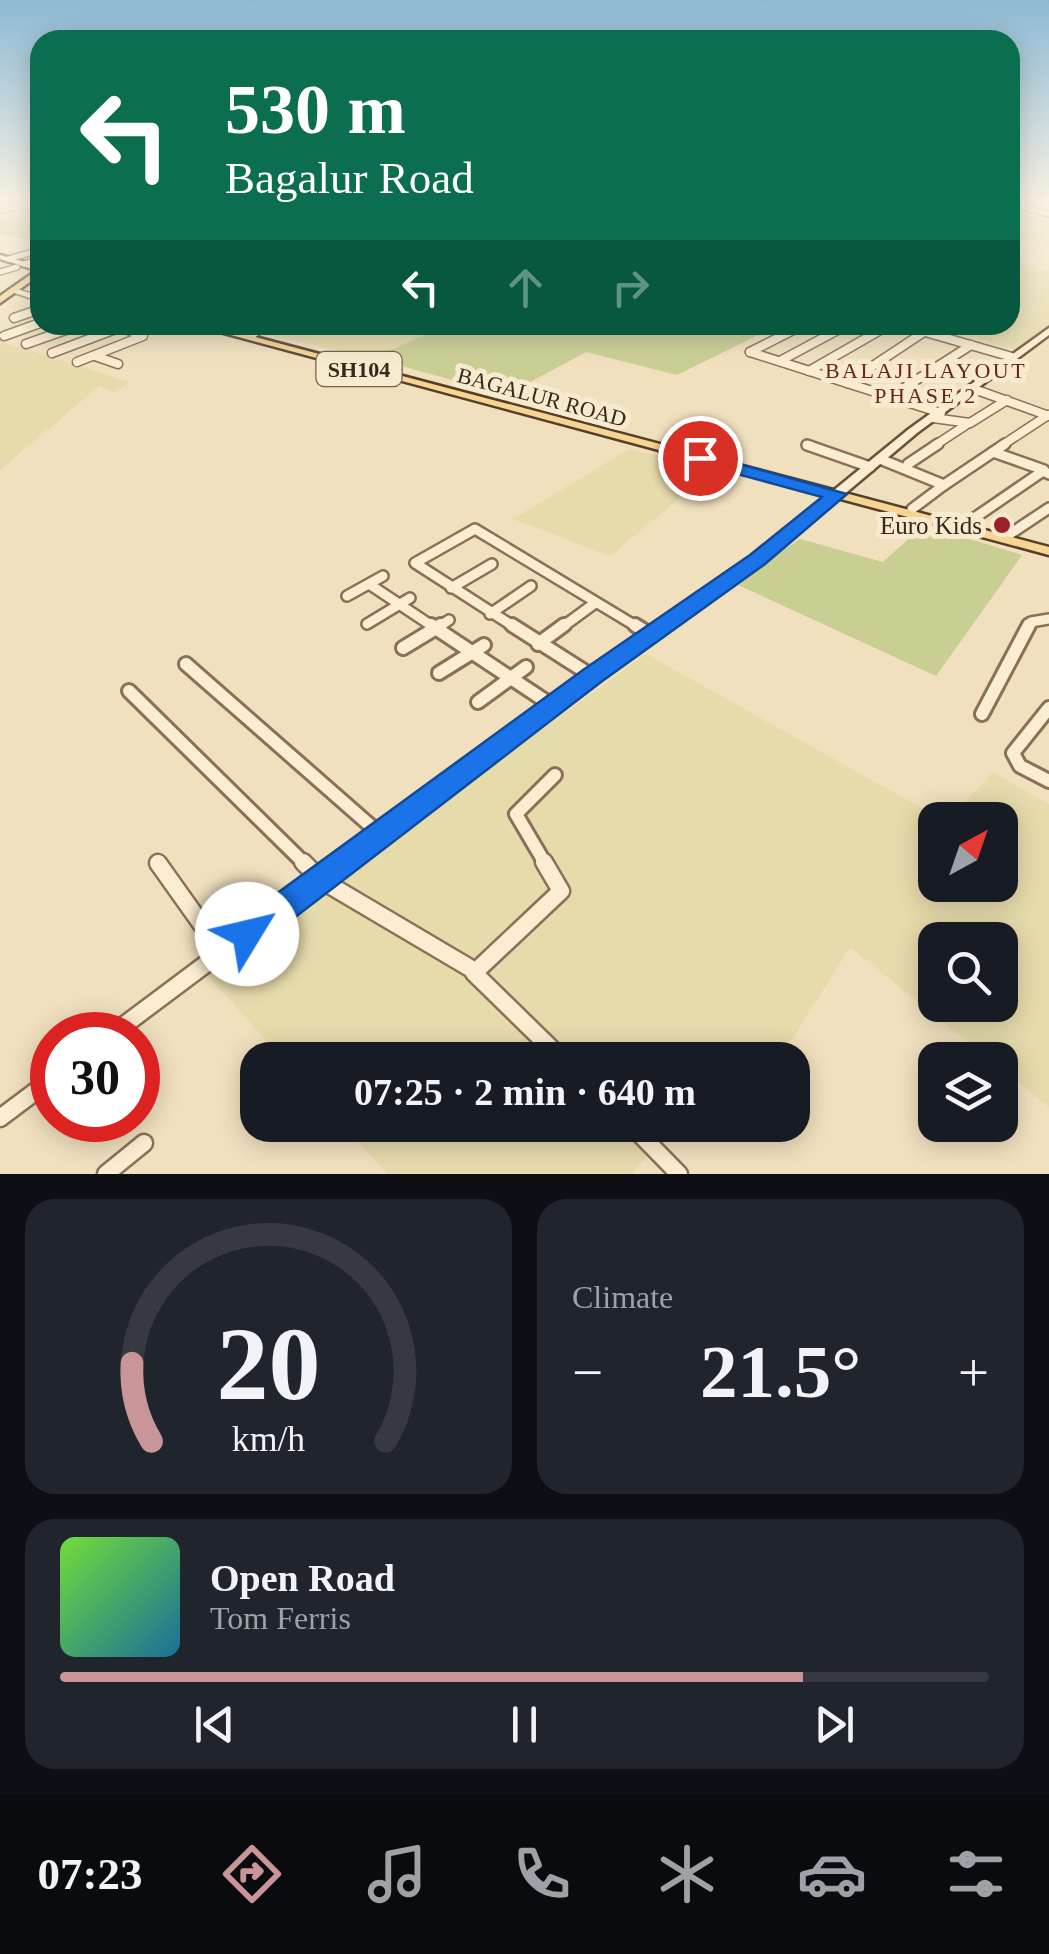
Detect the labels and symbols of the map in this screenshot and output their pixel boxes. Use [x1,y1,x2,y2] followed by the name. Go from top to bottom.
[316,352,402,386] road number: SH104
[825,358,1027,408] district label: BALAJI LAYOUT PHASE 2
[455,362,629,432] street label: BAGALUR ROAD
[658,416,743,501] pin
[880,512,982,539] place label: Euro Kids
[991,514,1013,536] marker: Euro Kids
[918,802,1018,902] north arrow
[195,882,299,986] position arrow
[30,1012,160,1142] speed limit sign: 30

